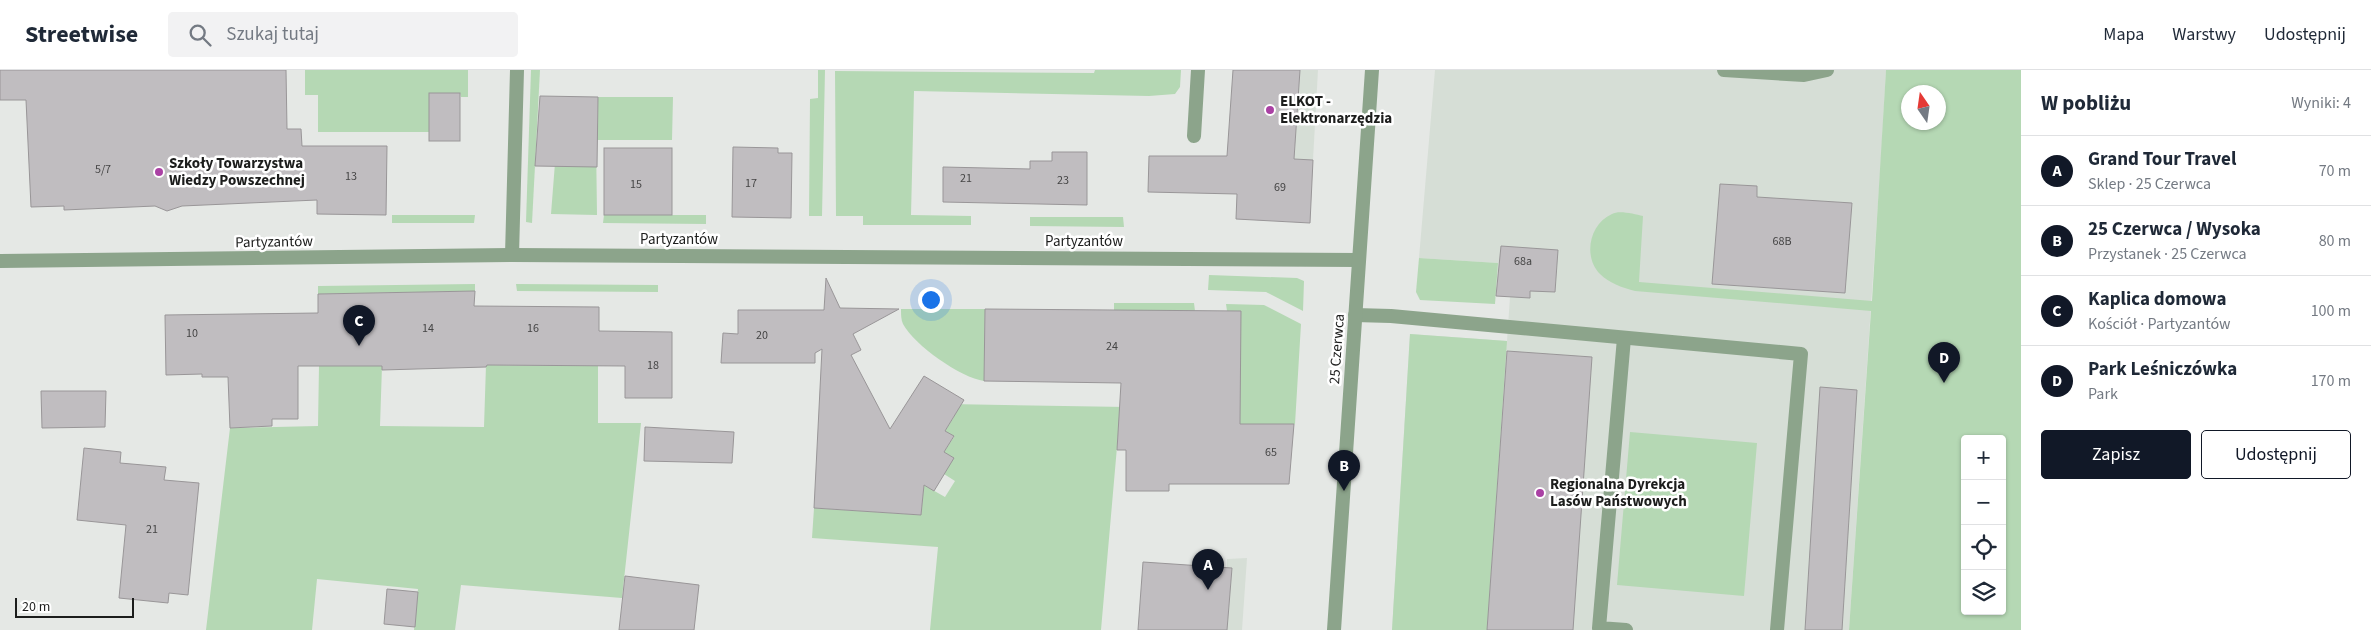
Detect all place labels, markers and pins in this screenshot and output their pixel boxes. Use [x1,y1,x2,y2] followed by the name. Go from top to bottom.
[1280,91,1392,129] place label: ELKOT - Elektronarzędzia
[1264,104,1276,116] marker: ELKOT - Elektronarzędzia
[169,153,305,191] place label: Szkoły Towarzystwa Wiedzy Powszechnej
[153,166,165,178] marker: Szkoły Towarzystwa Wiedzy Powszechnej
[343,305,375,346] pin: C
[1928,342,1960,383] pin: D
[1328,450,1360,491] pin: B
[1550,474,1687,512] place label: Regionalna Dyrekcja Lasów Państwowych
[1534,487,1546,499] marker: Regionalna Dyrekcja Lasów Państwowych
[1192,549,1224,590] pin: A

